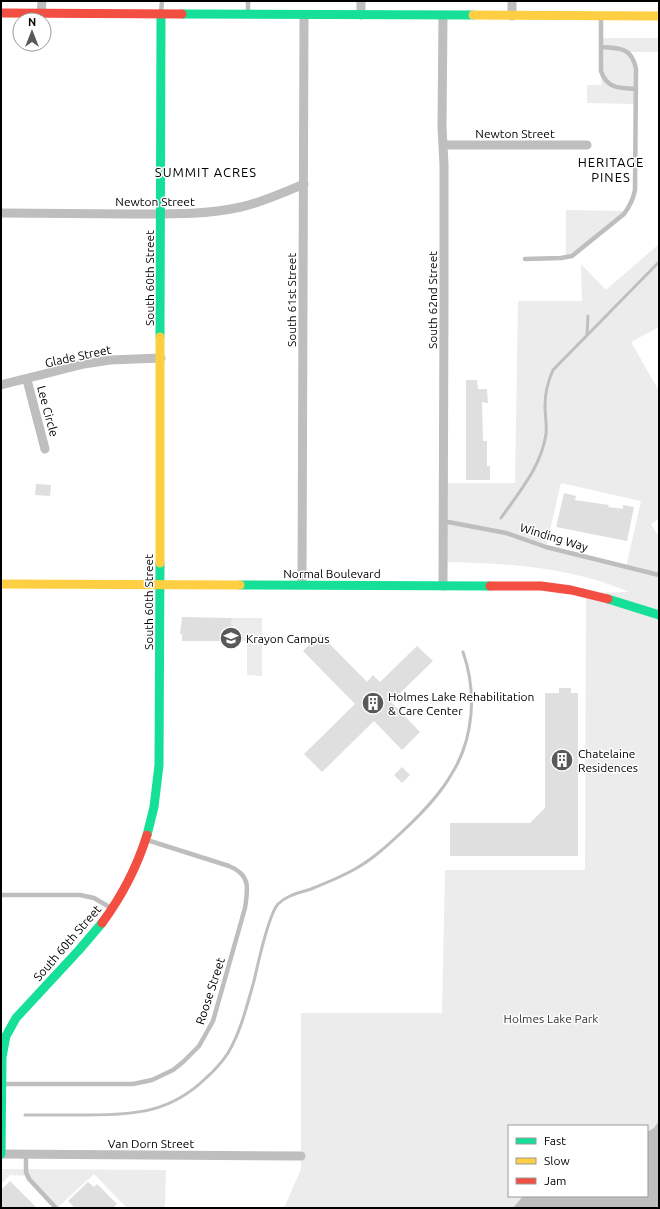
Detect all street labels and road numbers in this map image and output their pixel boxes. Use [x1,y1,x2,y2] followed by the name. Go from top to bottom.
[475,127,555,140] street label: Newton Street
[115,195,195,208] street label: Newton Street
[143,230,156,326] street label: South 60th Street
[426,251,439,349] street label: South 62nd Street
[285,253,298,347] street label: South 61st Street
[44,343,112,369] street label: Glade Street
[35,384,61,438] street label: Lee Circle
[518,520,590,554] street label: Winding Way
[142,554,155,650] street label: South 60th Street
[283,567,381,580] street label: Normal Boulevard
[31,902,104,983] street label: South 60th Street
[193,956,227,1026] street label: Roose Street
[108,1137,194,1150] street label: Van Dorn Street

